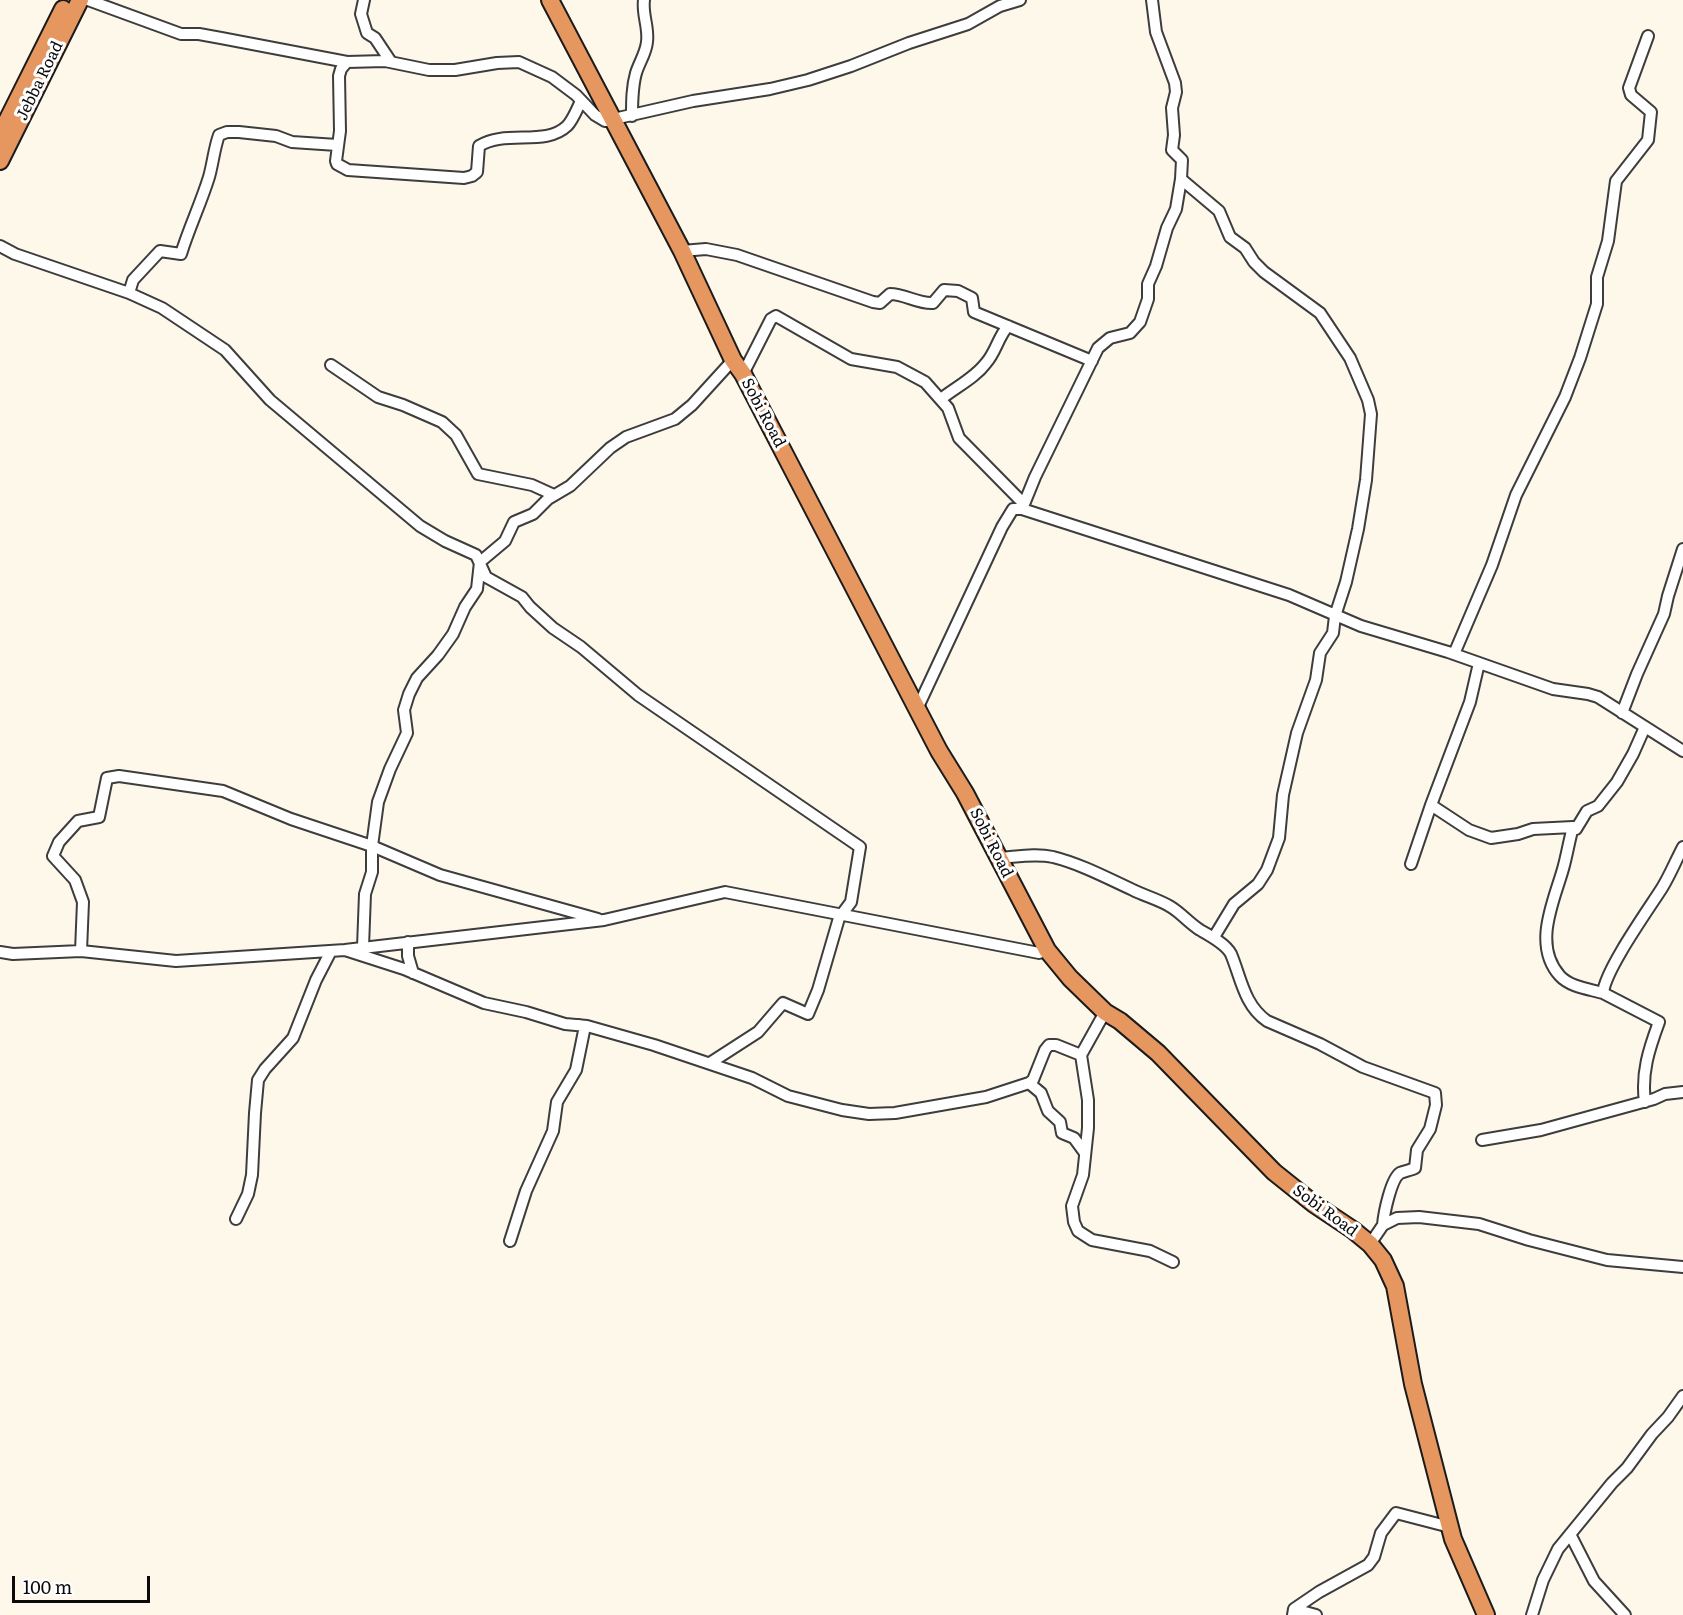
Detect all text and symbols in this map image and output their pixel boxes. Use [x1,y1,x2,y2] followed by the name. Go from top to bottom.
[13,38,67,124] street label: Jebba Road
[737,375,789,451] street label: Sobi Road
[965,805,1017,881] street label: Sobi Road
[1289,1181,1361,1241] street label: Sobi Road
[15,1564,153,1602] scale bar
[23,1573,72,1600] text: 100 m

